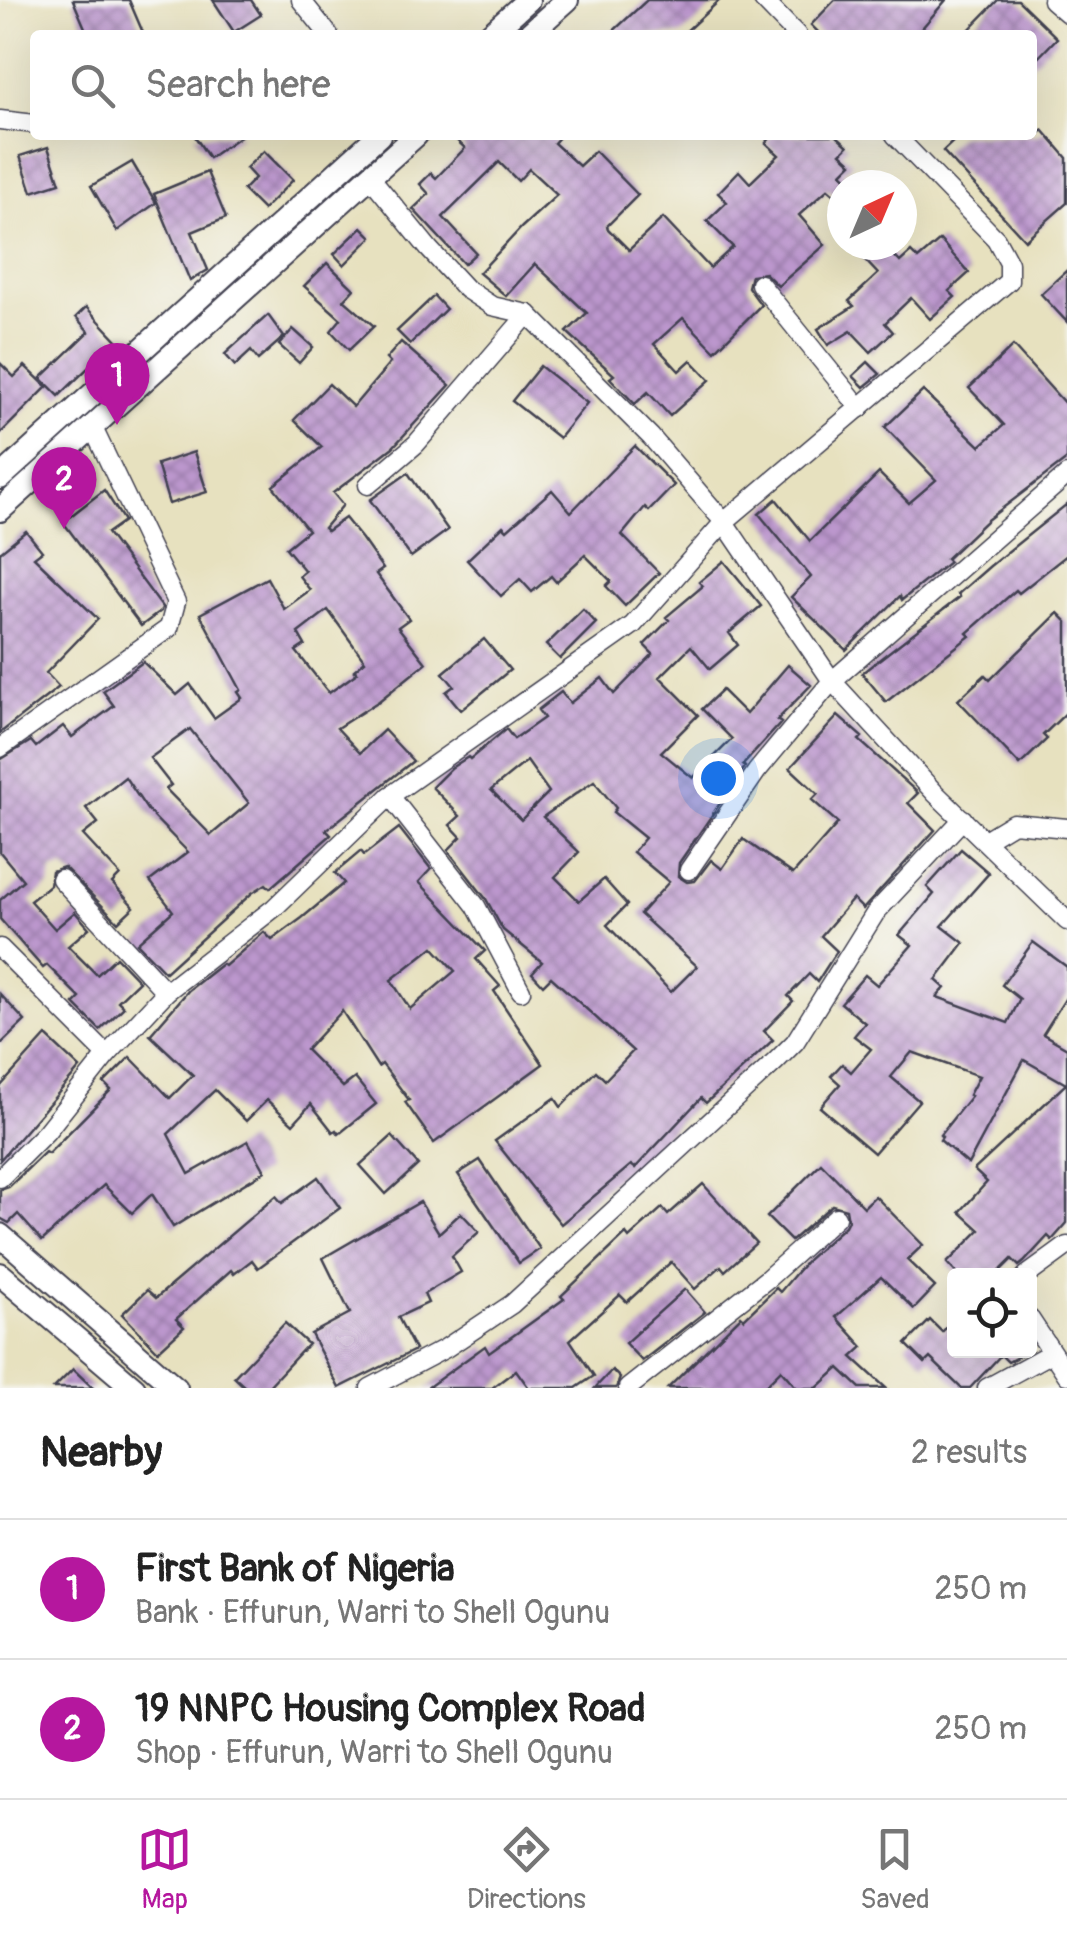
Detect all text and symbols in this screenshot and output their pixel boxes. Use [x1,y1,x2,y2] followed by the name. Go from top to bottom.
[30,30,1037,140] search box
[65,58,120,113] icon: search
[145,61,331,109] text: Search here
[827,170,917,260] north arrow
[84,342,150,425] pin: 1
[32,446,96,529] pin: 2
[693,753,744,804] your location
[947,1268,1037,1358] map controls
[947,1268,1037,1358] button: locate
[40,1427,162,1479] text: Nearby
[911,1433,1027,1473] text: 2 results
[135,1545,455,1593] text: First Bank of Nigeria
[66,1569,79,1609] text: 1
[935,1569,1027,1609] text: 250 m
[135,1593,610,1633] text: Bank · Effurun, Warri to Shell Ogunu
[135,1685,646,1733] text: 19 NNPC Housing Complex Road
[64,1709,81,1749] text: 2
[935,1709,1027,1749] text: 250 m
[135,1733,613,1773] text: Shop · Effurun, Warri to Shell Ogunu
[137,1822,192,1917] tab: Map
[467,1822,586,1917] tab: Directions
[860,1822,930,1917] tab: Saved

